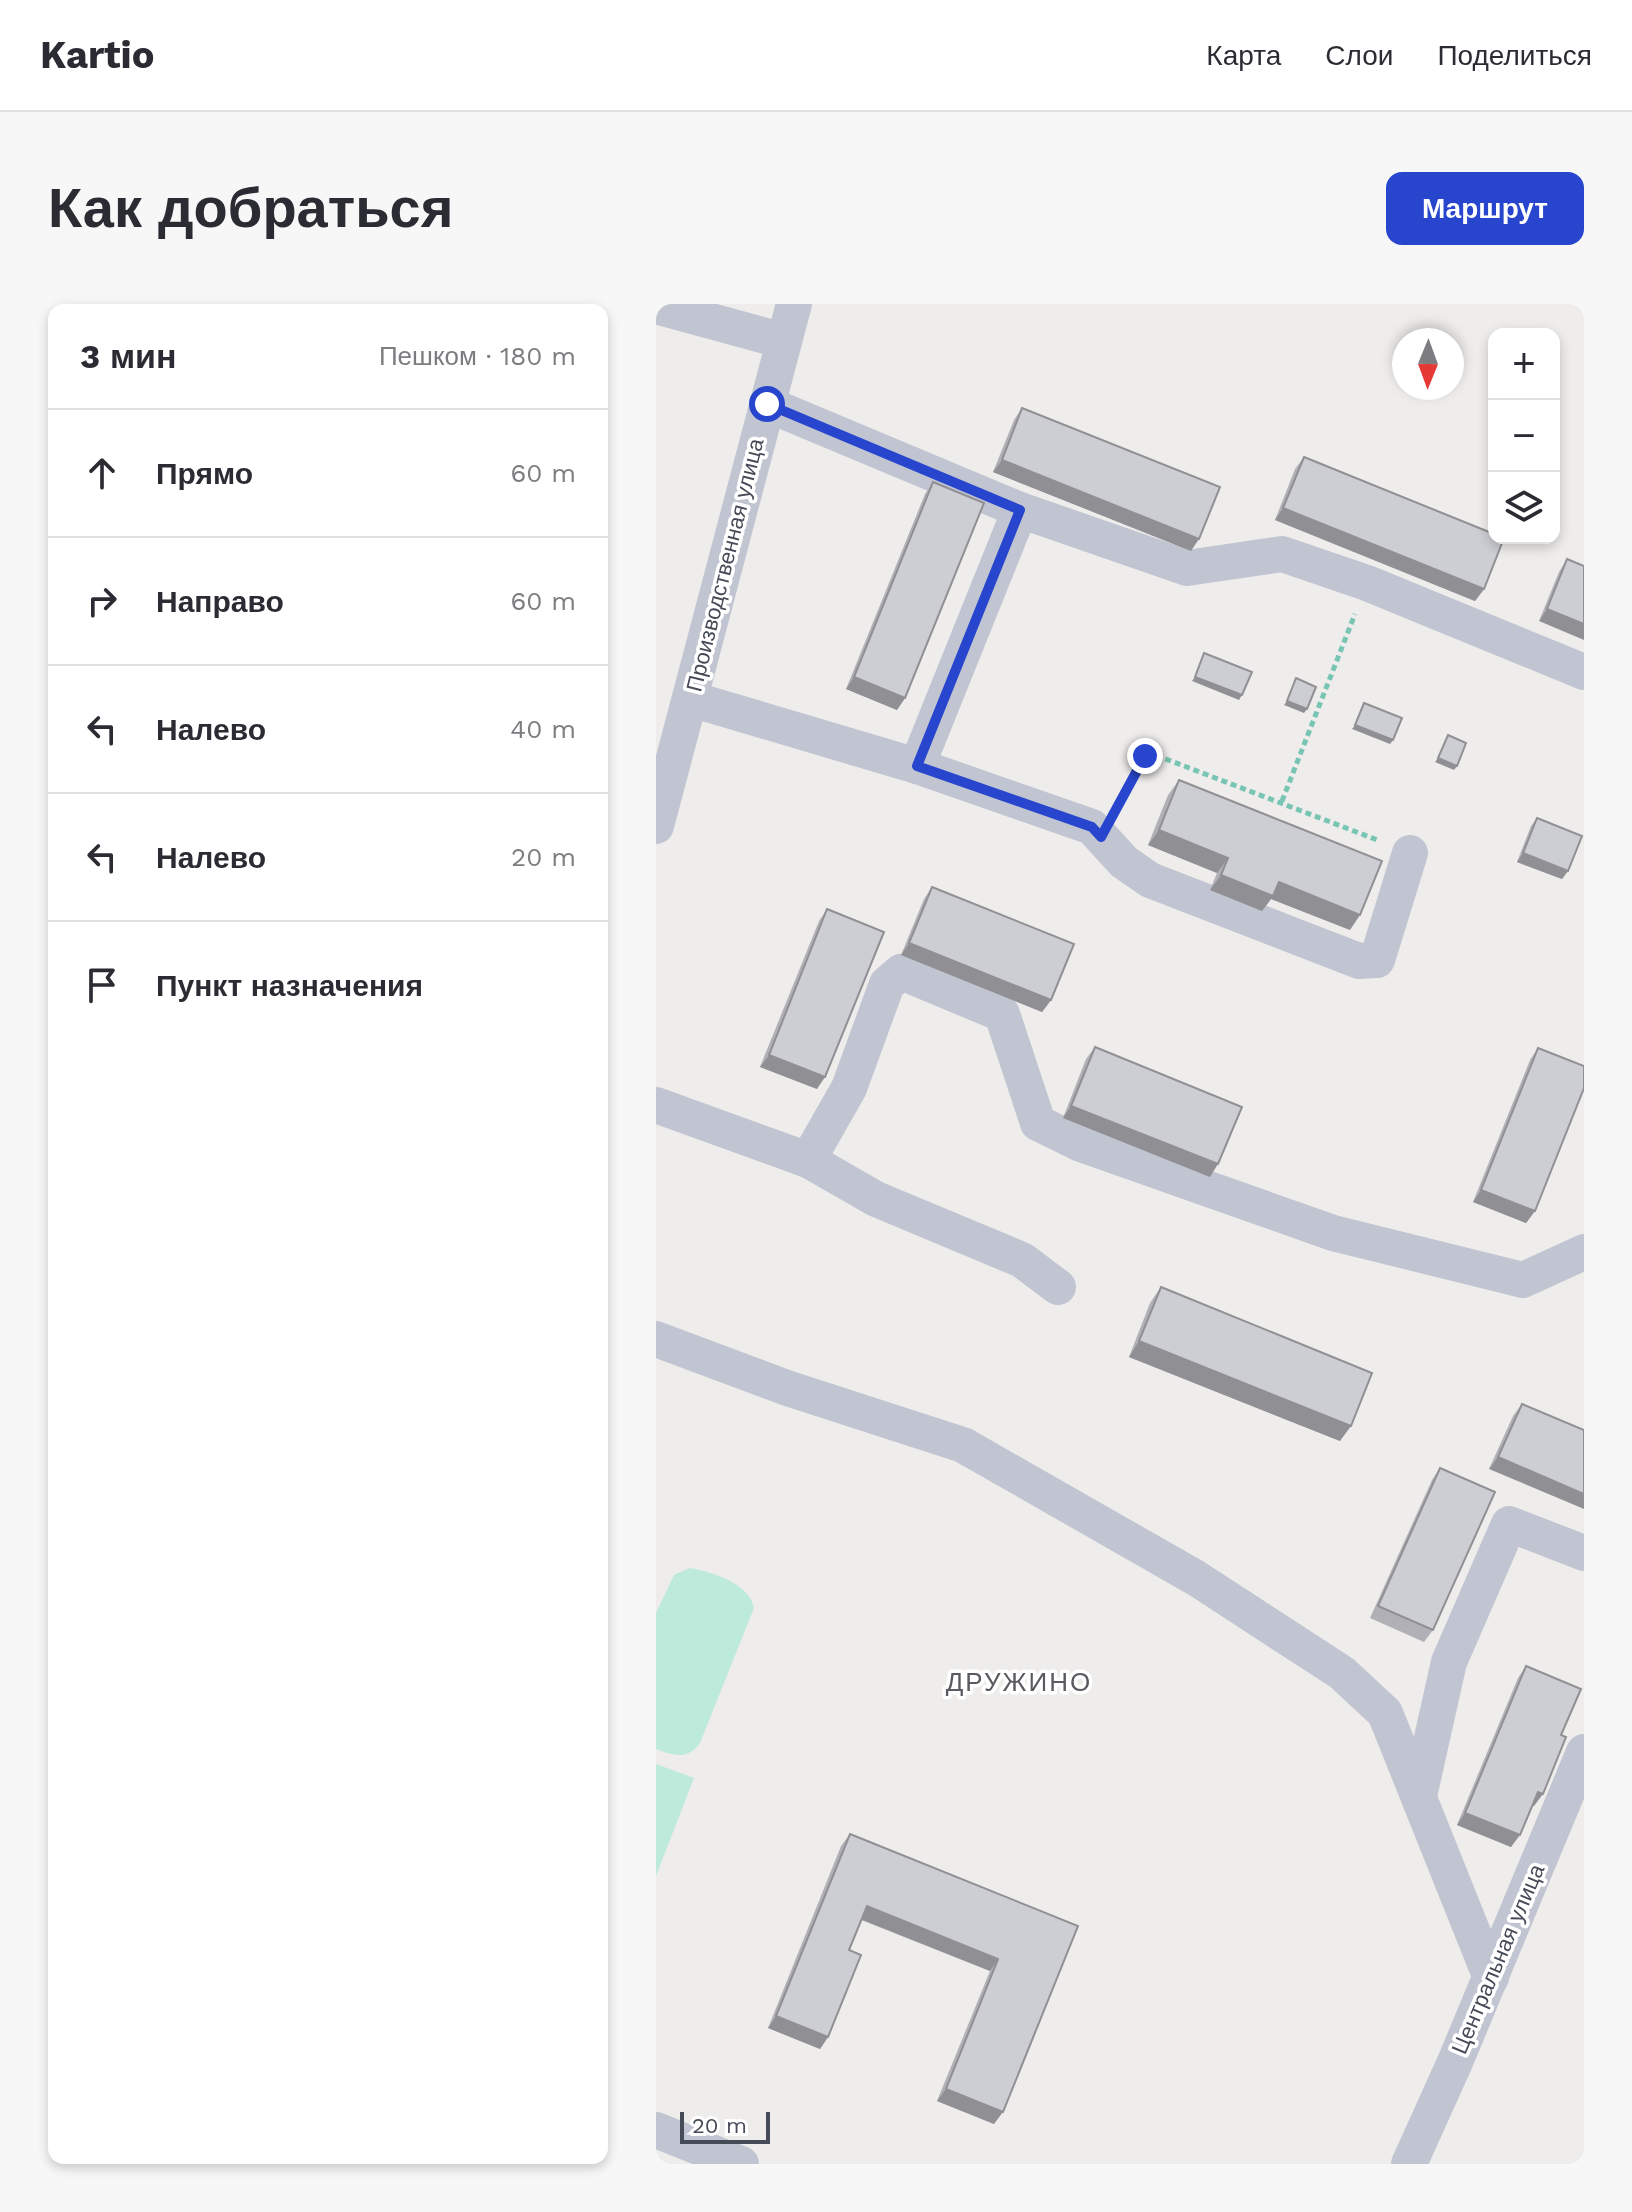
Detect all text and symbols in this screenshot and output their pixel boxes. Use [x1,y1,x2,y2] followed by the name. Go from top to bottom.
[40,33,154,77] text: Kartio
[1206,39,1281,72] text: Карта
[1325,39,1393,72] text: Слои
[1437,39,1592,72] text: Поделиться
[1386,172,1584,245] button: Маршрут
[48,175,453,241] text: Как добраться
[1392,328,1464,400] north arrow
[1488,328,1560,544] map controls
[1488,328,1560,400] button: +
[80,336,176,376] text: 3 мин
[379,341,576,371] text: Пешком · 180 m
[749,386,785,422] route start
[1488,400,1560,472] button: −
[681,435,769,694] street label: Производственная улица
[80,451,124,495] icon: ahead
[156,456,253,491] text: Прямо
[510,458,576,488] text: 60 m
[1488,472,1560,544] button: layers
[80,579,124,623] icon: right
[156,584,284,619] text: Направо
[510,586,576,616] text: 60 m
[80,707,124,751] icon: left
[156,712,266,747] text: Налево
[510,714,576,744] text: 40 m
[1127,738,1163,774] route end
[80,835,124,879] icon: left
[156,840,266,875] text: Налево
[511,842,576,872] text: 20 m
[80,963,124,1007] icon: arrive
[156,968,423,1003] text: Пункт назначения
[946,1667,1092,1697] district label: ДРУЖИНО
[1447,1860,1550,2058] street label: Центральная улица
[680,2108,770,2144] scale bar
[692,2113,747,2138] text: 20 m

